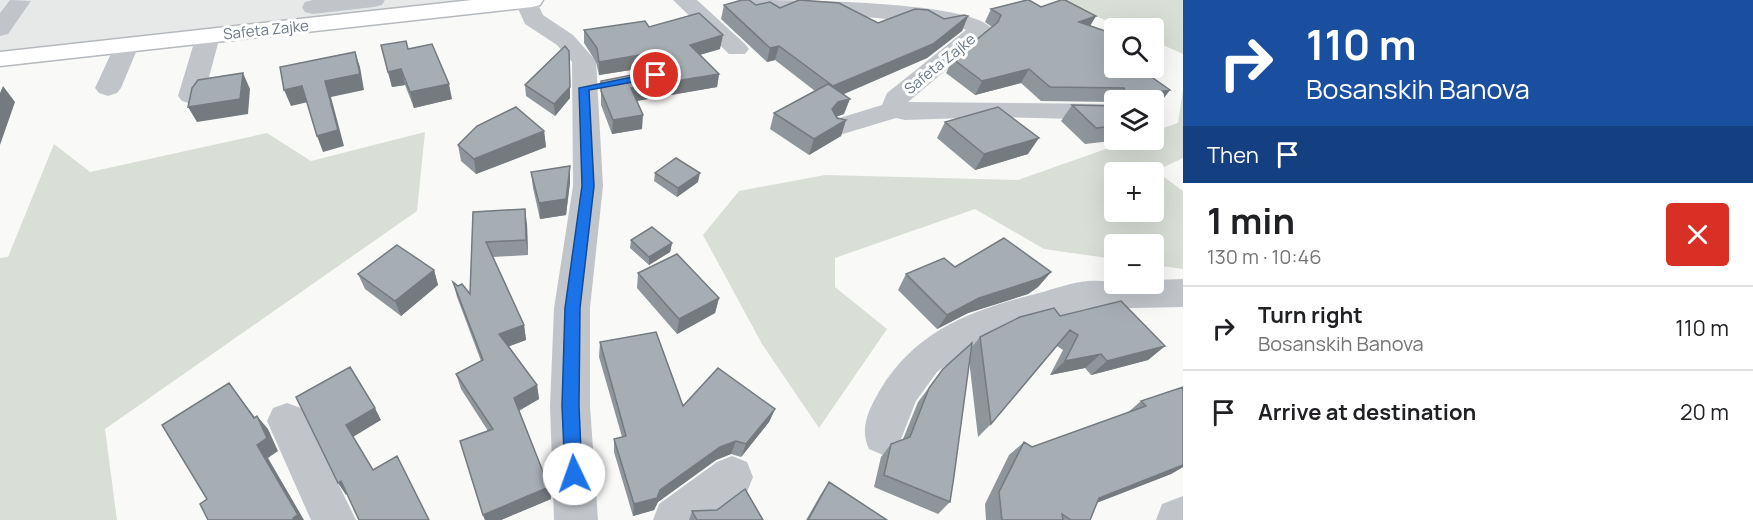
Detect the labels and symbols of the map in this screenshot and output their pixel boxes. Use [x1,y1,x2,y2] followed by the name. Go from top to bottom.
[222,15,310,44] street label: Safeta Zajke
[900,28,980,99] street label: Safeta Zajke
[630,49,681,100] pin
[542,442,606,506] position arrow

